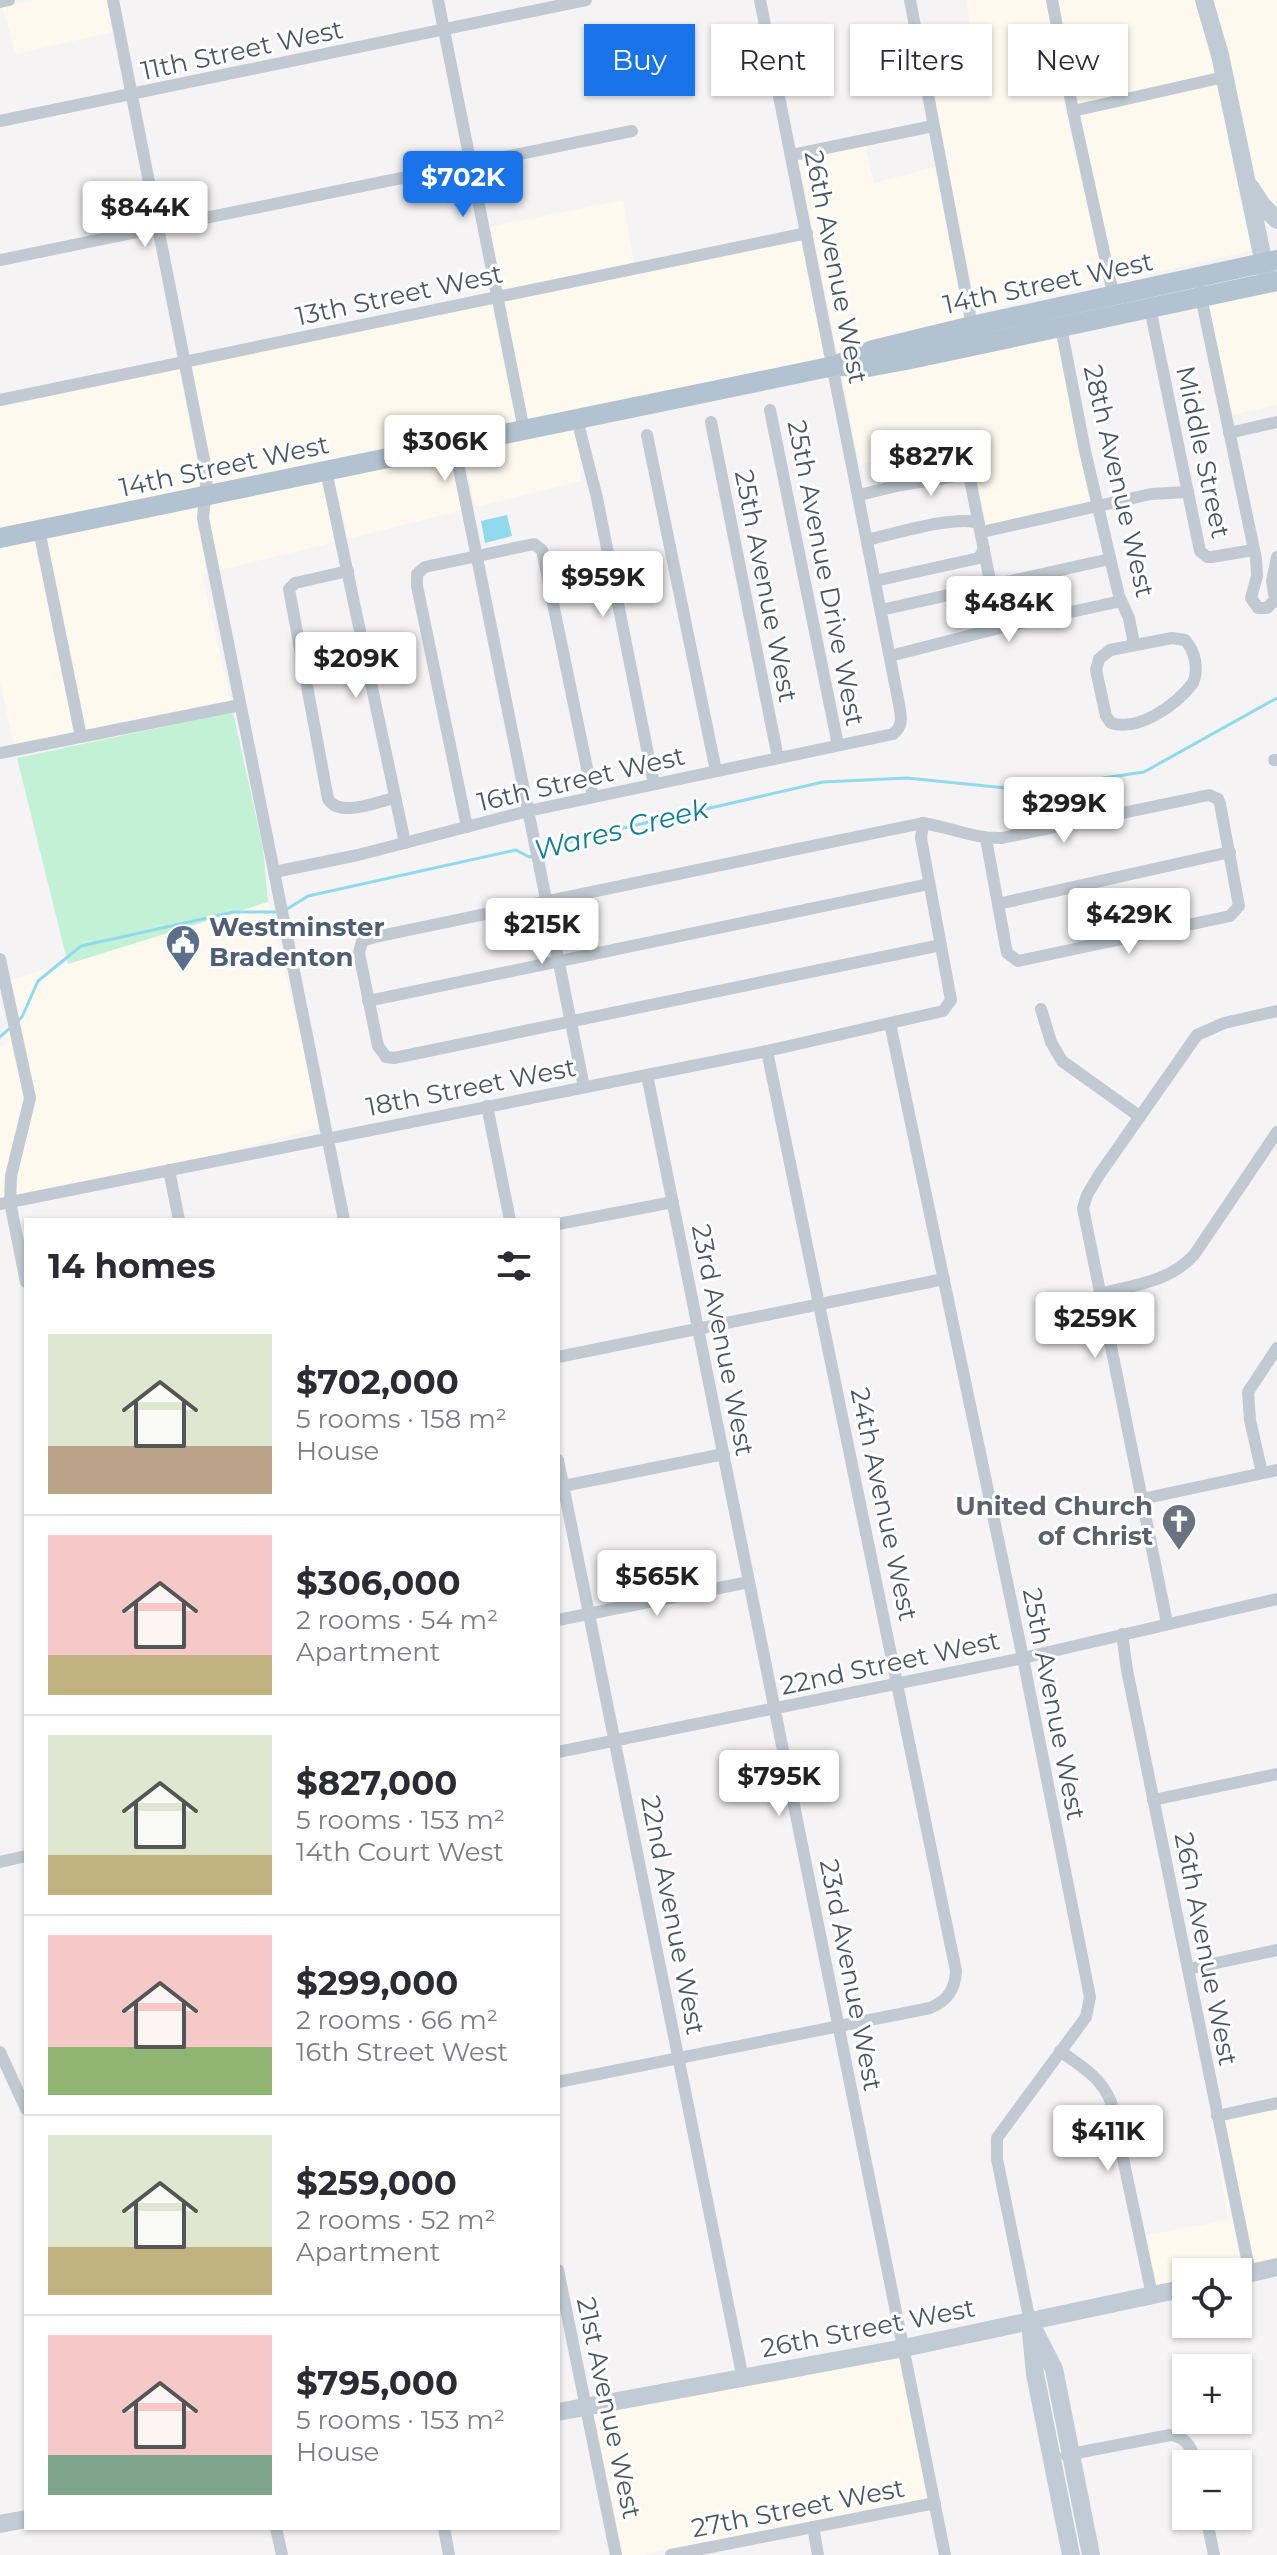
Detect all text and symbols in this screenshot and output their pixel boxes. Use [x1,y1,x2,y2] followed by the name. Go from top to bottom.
[138,13,346,87] street label: 11th Street West
[584,24,695,96] chip: Buy
[711,24,834,96] chip: Rent
[850,24,992,96] chip: Filters
[1008,24,1128,96] chip: New
[798,148,874,386] street label: 26th Avenue West
[407,151,519,219] pin: $702K
[421,161,505,193] text: $702K
[89,181,201,249] pin: $844K
[101,191,189,223] text: $844K
[940,245,1156,321] street label: 14th Street West
[293,257,505,333] street label: 13th Street West
[1077,362,1161,600] street label: 28th Avenue West
[1169,363,1237,541] street label: Middle Street
[389,415,501,483] pin: $306K
[781,417,871,729] street label: 25th Avenue Drive West
[402,425,488,457] text: $306K
[116,428,332,504] street label: 14th Street West
[875,430,987,498] pin: $827K
[889,440,973,472] text: $827K
[728,467,804,705] street label: 25th Avenue West
[547,551,659,619] pin: $959K
[561,561,645,593] text: $959K
[953,576,1065,644] pin: $484K
[964,586,1054,618] text: $484K
[300,632,412,700] pin: $209K
[313,642,399,674] text: $209K
[474,740,688,818] street label: 16th Street West
[1008,777,1120,845] pin: $299K
[1022,787,1106,819] text: $299K
[530,791,713,867] water label: Wares Creek
[1073,888,1185,956] pin: $429K
[486,898,598,966] pin: $215K
[1086,898,1172,930] text: $429K
[504,908,580,940] text: $215K
[209,911,385,973] place label: Westminster Bradenton
[164,923,202,973] public building icon: Westminster Bradenton
[364,1051,578,1123] street label: 18th Street West
[685,1221,761,1459] street label: 23rd Avenue West
[492,1244,536,1288] icon: filters
[48,1245,216,1287] text: 14 homes
[1039,1292,1151,1360] pin: $259K
[1053,1302,1137,1334] text: $259K
[296,1361,459,1403] text: $702,000
[112,1366,208,1462] icon: home
[844,1384,924,1624] street label: 24th Avenue West
[296,1403,507,1435] text: 5 rooms · 158 m²
[296,1435,379,1467] text: House
[955,1490,1153,1552] place label: United Church of Christ
[1160,1502,1198,1552] church icon: United Church of Christ
[601,1550,713,1618] pin: $565K
[615,1560,699,1592] text: $565K
[296,1562,461,1604] text: $306,000
[112,1567,208,1663] icon: home
[1016,1585,1092,1823] street label: 25th Avenue West
[296,1604,498,1636] text: 2 rooms · 54 m²
[777,1624,1003,1702] street label: 22nd Street West
[296,1636,440,1668] text: Apartment
[723,1750,835,1818] pin: $795K
[737,1760,821,1792] text: $795K
[296,1762,457,1804] text: $827,000
[112,1767,208,1863] icon: home
[634,1793,712,2037] street label: 22nd Avenue West
[296,1804,505,1836] text: 5 rooms · 153 m²
[1168,1830,1244,2068] street label: 26th Avenue West
[296,1836,504,1868] text: 14th Court West
[813,1856,889,2094] street label: 23rd Avenue West
[296,1962,458,2004] text: $299,000
[112,1967,208,2063] icon: home
[296,2004,498,2036] text: 2 rooms · 66 m²
[296,2036,508,2068] text: 16th Street West
[1052,2105,1164,2173] pin: $411K
[1071,2115,1145,2147] text: $411K
[296,2162,457,2204] text: $259,000
[112,2167,208,2263] icon: home
[296,2204,496,2236] text: 2 rooms · 52 m²
[296,2236,440,2268] text: Apartment
[1172,2258,1252,2530] map controls
[1172,2258,1252,2338] button: locate
[758,2292,978,2364] street label: 26th Street West
[570,2294,648,2522] street label: 21st Avenue West
[1172,2354,1252,2434] button: +
[296,2362,458,2404] text: $795,000
[112,2367,208,2463] icon: home
[296,2404,505,2436] text: 5 rooms · 153 m²
[296,2436,379,2468] text: House
[1172,2450,1252,2530] button: −
[689,2472,907,2544] street label: 27th Street West

